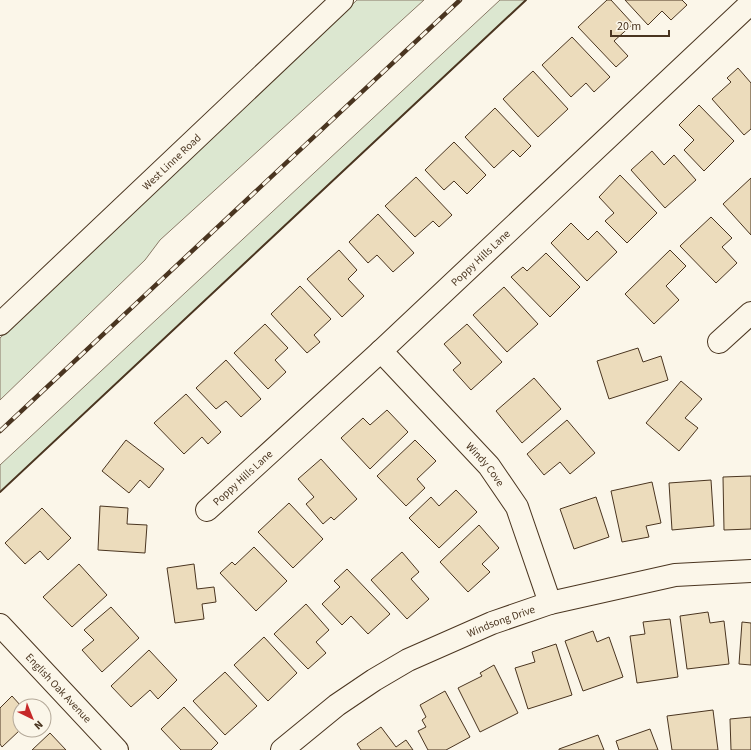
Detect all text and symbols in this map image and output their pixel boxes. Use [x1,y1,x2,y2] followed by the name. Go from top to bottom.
[611,12,669,38] scale bar
[617,18,641,35] text: 20 m
[139,131,204,194] street label: West Linne Road
[448,226,514,290] street label: Poppy Hills Lane
[462,439,508,490] street label: Windy Cove
[210,446,276,509] street label: Poppy Hills Lane
[465,602,538,641] street label: Windsong Drive
[22,650,95,727] street label: English Oak Avenue
[12,698,52,738] north arrow
[31,717,46,733] text: N

